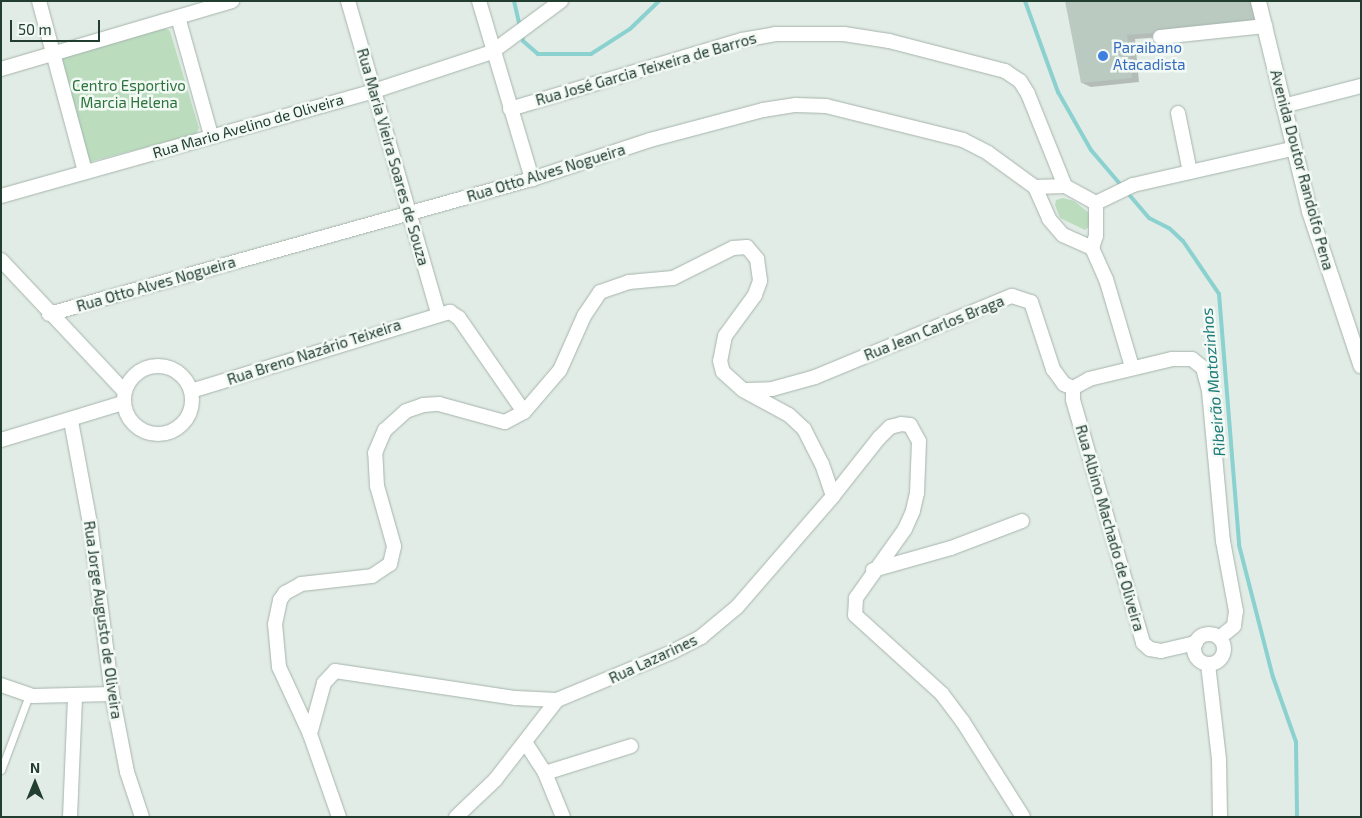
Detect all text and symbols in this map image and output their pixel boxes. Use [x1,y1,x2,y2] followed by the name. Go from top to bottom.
[12,10,102,42] scale bar
[18,20,52,38] text: 50 m
[533,29,759,109] street label: Rua José Garcia Teixeira de Barros
[1113,38,1186,73] place label: Paraibano Atacadista
[353,46,433,268] street label: Rua Maria Vieira Soares de Souza
[1097,50,1109,62] marker: Paraibano Atacadista
[1267,68,1337,272] street label: Avenida Doutor Randolfo Pena
[72,76,186,111] park label: Centro Esportivo Marcia Helena
[150,90,346,162] street label: Rua Mario Avelino de Oliveira
[464,140,628,206] street label: Rua Otto Alves Nogueira
[74,253,238,315] street label: Rua Otto Alves Nogueira
[861,292,1007,364] street label: Rua Jean Carlos Braga
[1197,307,1229,457] water label: Ribeirão Matozinhos
[225,315,403,389] street label: Rua Breno Nazário Teixeira
[1072,423,1148,633] street label: Rua Albino Machado de Oliveira
[80,519,126,721] street label: Rua Jorge Augusto de Oliveira
[606,631,700,687] street label: Rua Lazarines
[10,758,60,808] north arrow
[30,759,40,776] text: N

